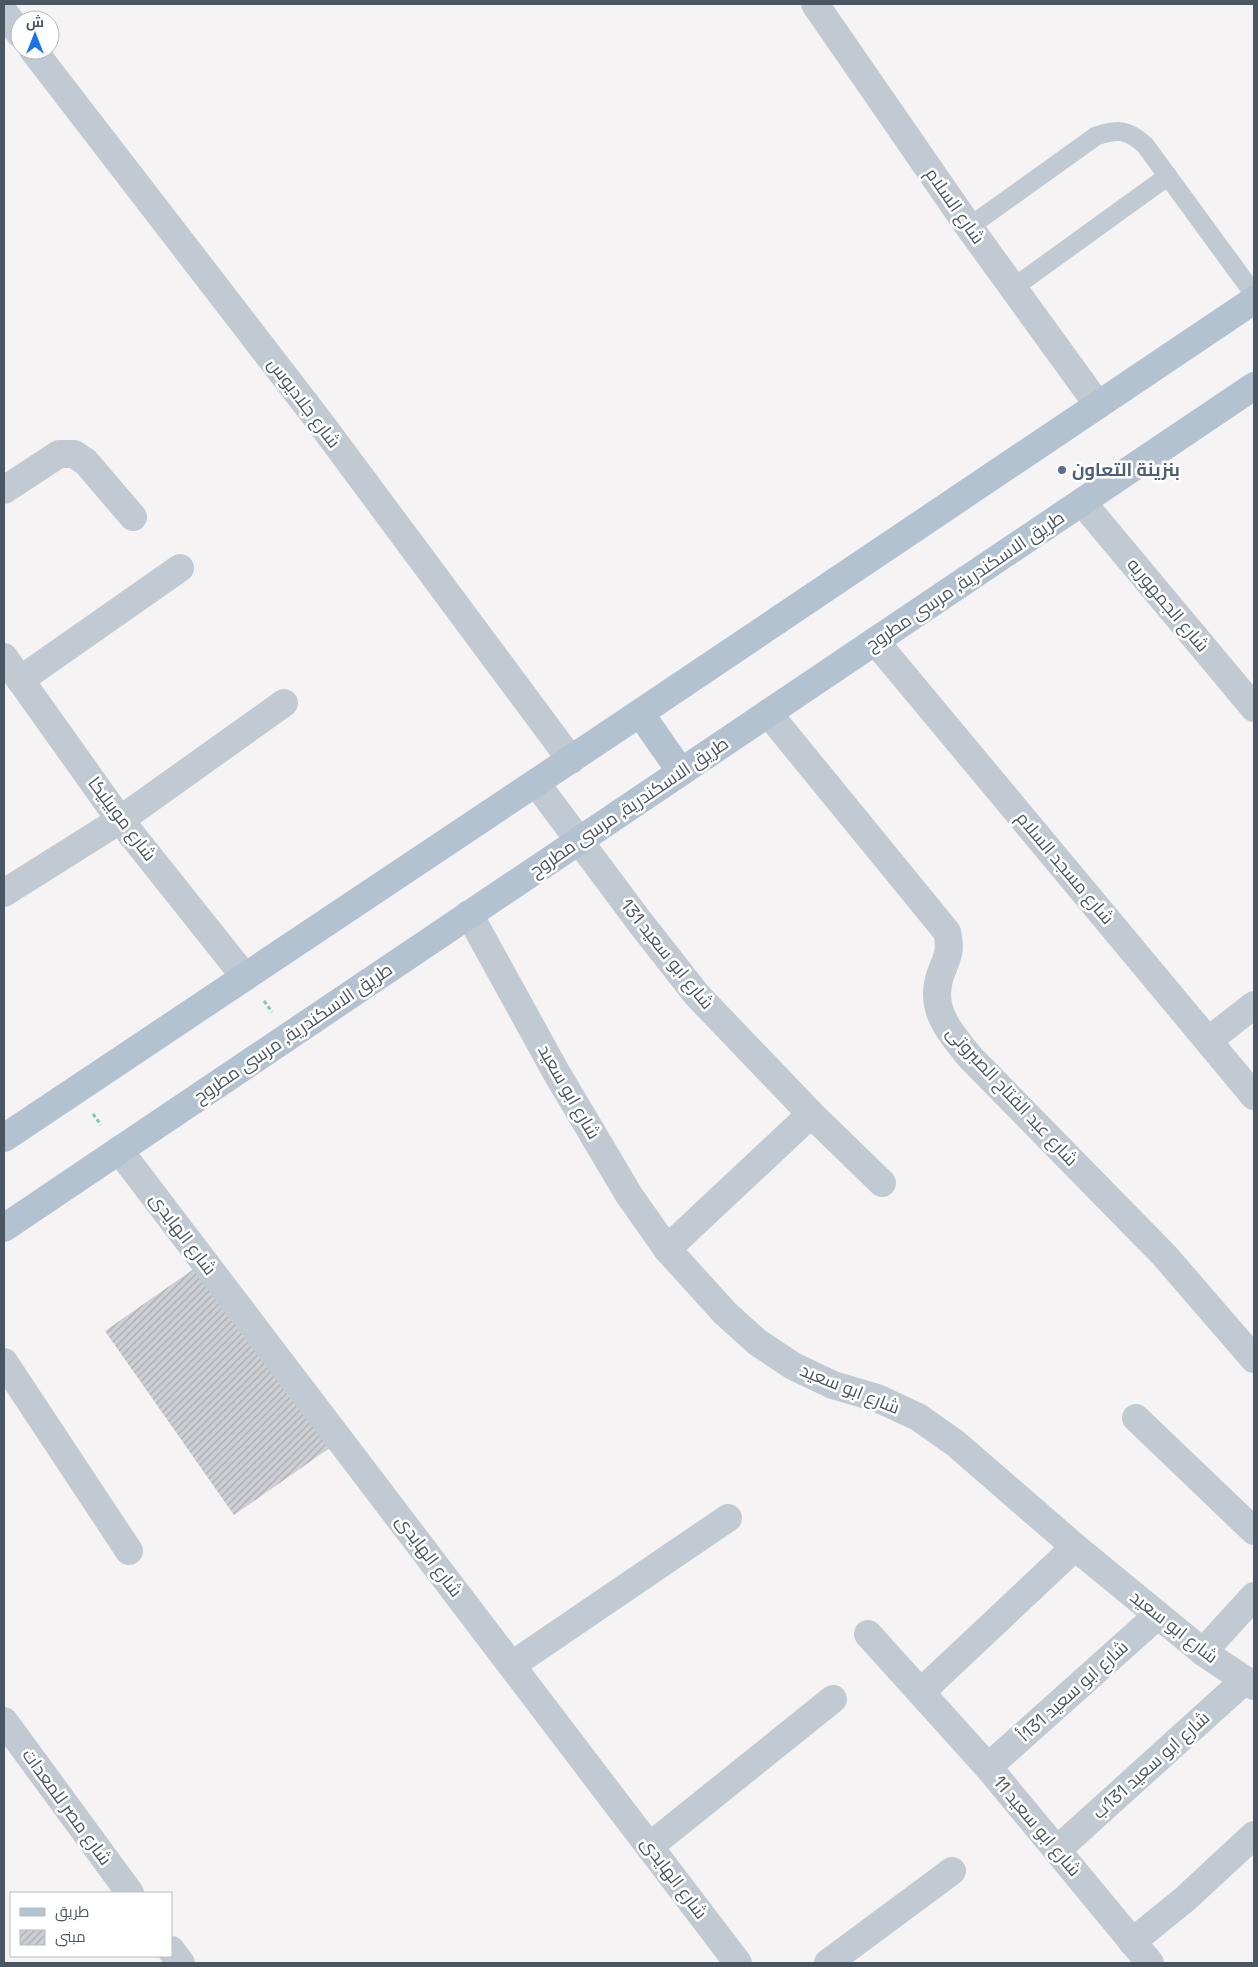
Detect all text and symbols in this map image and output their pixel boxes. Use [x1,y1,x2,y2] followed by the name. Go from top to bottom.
[10,10,60,60] north arrow
[26,13,44,31] text: ش
[920,163,990,249] street label: شارع السلام
[262,353,346,453] street label: شارع جلاديوس
[1072,458,1180,481] place label: بنزينة التعاون
[1056,464,1068,476] marker: بنزينة التعاون
[861,505,1069,657] street label: طريق الاسكندرية, مرسى مطروح
[1122,553,1214,657] street label: شارع الجمهوريه
[525,731,733,883] street label: طريق الاسكندرية, مرسى مطروح
[82,772,162,866] street label: شارع موبيليكا
[1011,807,1119,929] street label: شارع مسجد السلام
[615,894,719,1014] street label: شارع ابو سعيد 131
[189,957,397,1109] street label: طريق الاسكندرية, مرسى مطروح
[941,1021,1083,1171] street label: شارع عبد الفتاح الصبروتى
[532,1040,606,1144] street label: شارع ابو سعيد
[144,1188,222,1280] street label: شارع الهايدى
[797,1358,903,1420] street label: شارع ابو سعيد
[390,1510,468,1602] street label: شارع الهايدى
[1125,1585,1223,1669] street label: شارع ابو سعيد
[1013,1635,1133,1747] street label: شارع ابو سعيد 131أ
[1087,1706,1215,1824] street label: شارع ابو سعيد 131ب
[17,1744,117,1870] street label: شارع مصر للمعدات
[988,1770,1086,1882] street label: شارع ابو سعيد 11
[635,1832,713,1924] street label: شارع الهايدى
[10,1892,172,1957] legend
[55,1902,89,1922] text: طريق
[55,1927,86,1947] text: مبنى

